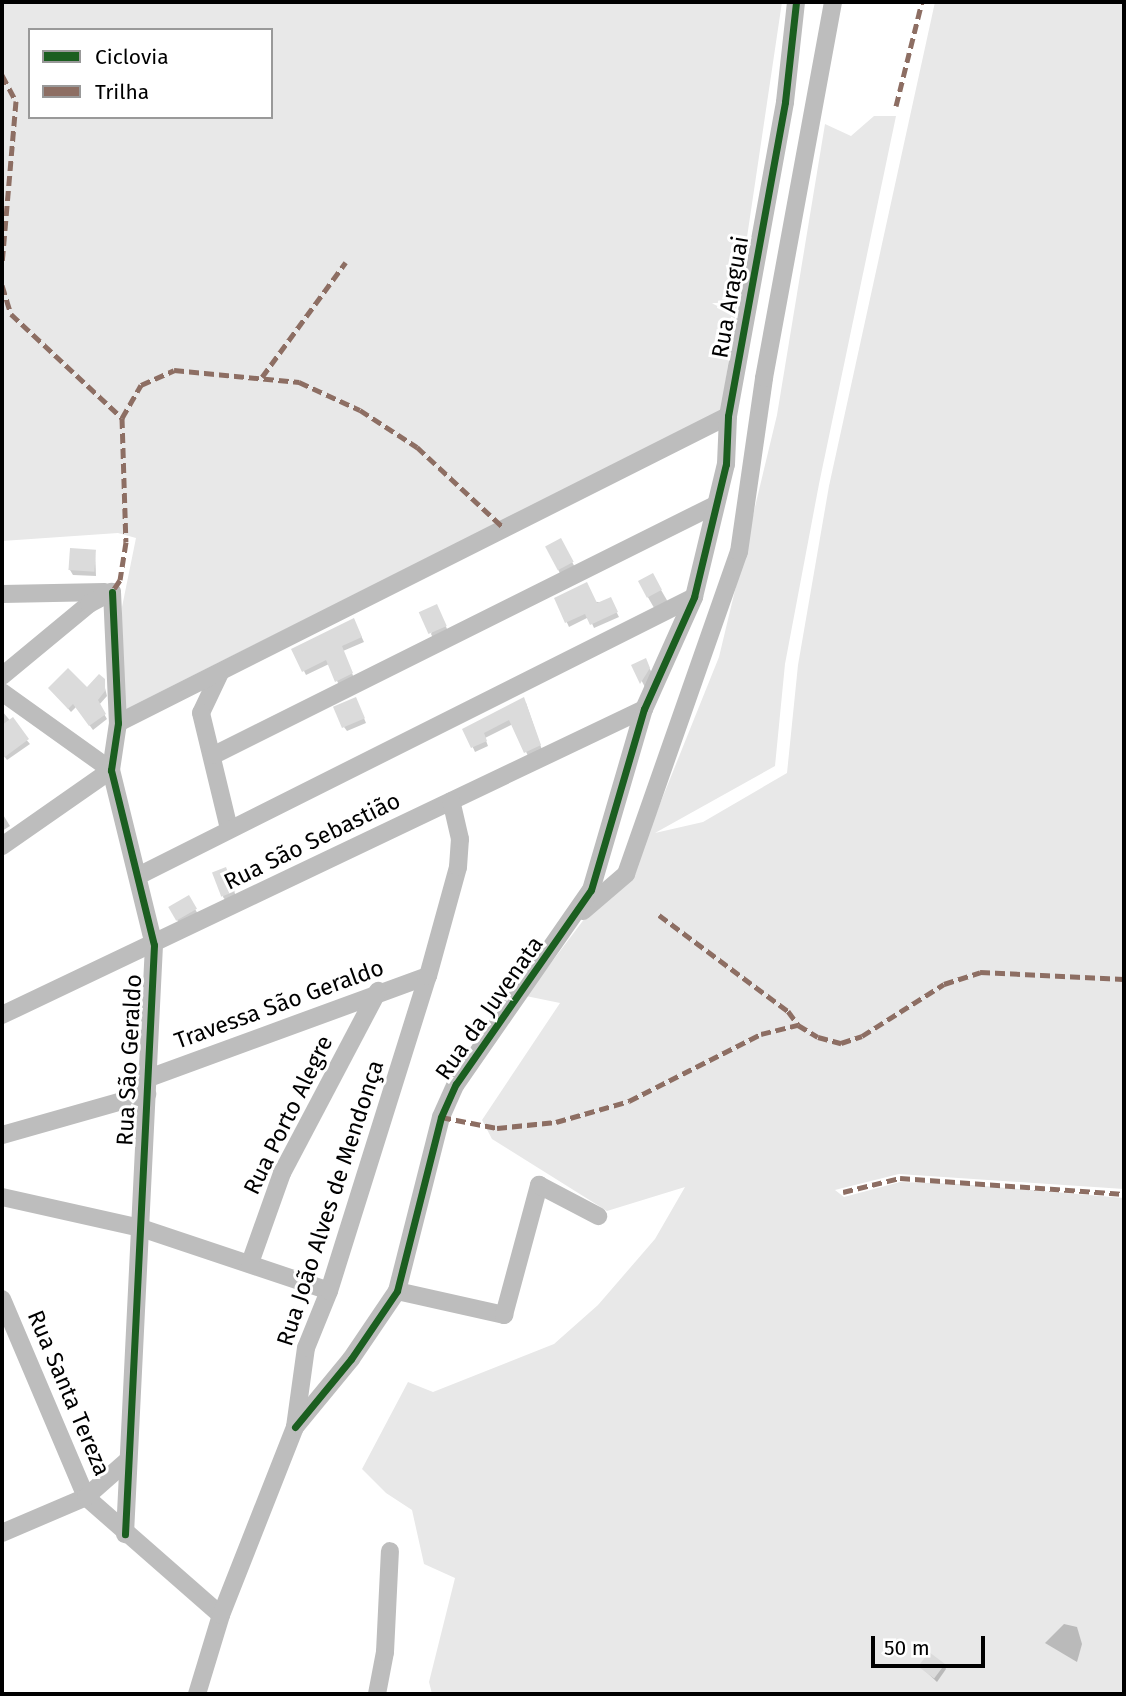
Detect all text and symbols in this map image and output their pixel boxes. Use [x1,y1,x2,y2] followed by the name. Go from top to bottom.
[28,28,273,119] legend
[95,44,169,70] text: Ciclovia
[95,79,149,105] text: Trilha
[706,234,754,360] street label: Rua Araguai
[219,786,405,896] street label: Rua São Sebastião
[429,931,549,1085] street label: Rua da Juvenata
[171,953,387,1055] street label: Travessa São Geraldo
[111,974,147,1146] street label: Rua São Geraldo
[238,1031,338,1199] street label: Rua Porto Alegre
[271,1057,389,1349] street label: Rua João Alves de Mendonça
[22,1306,116,1480] street label: Rua Santa Tereza
[874,1622,988,1666] scale bar
[884,1635,930,1661] text: 50 m

